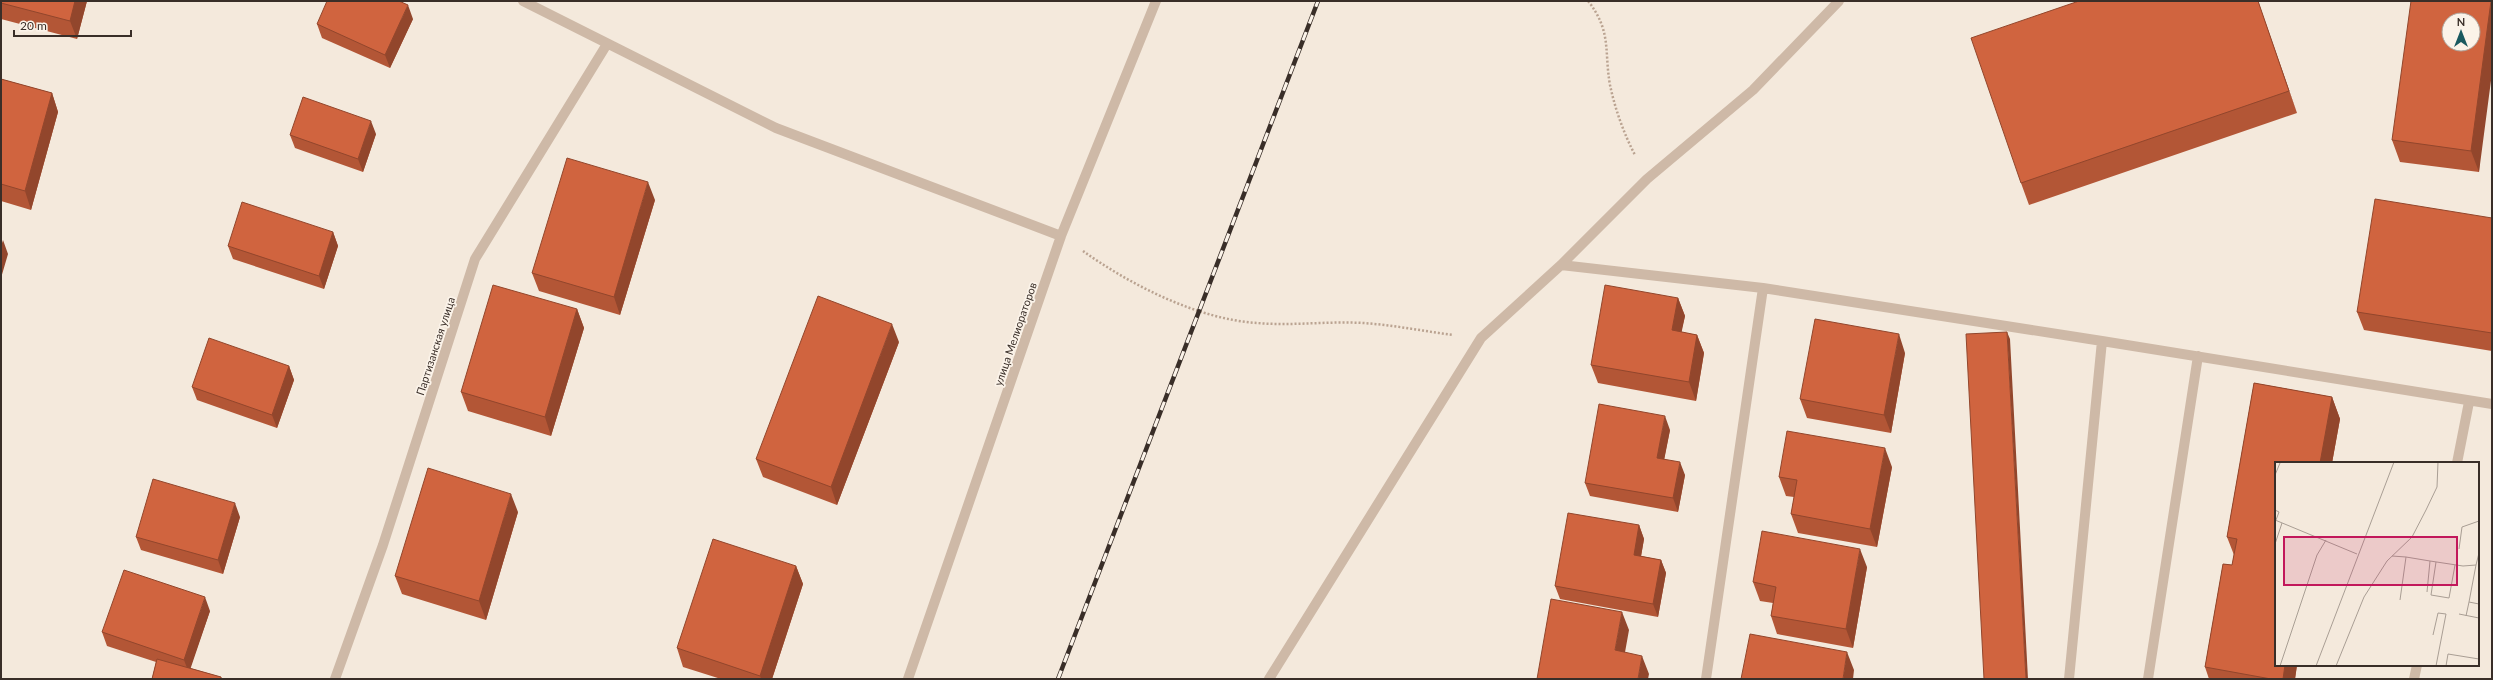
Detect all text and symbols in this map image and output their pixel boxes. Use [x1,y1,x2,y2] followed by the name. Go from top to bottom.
[14,12,131,38] scale bar
[2441,12,2481,52] north arrow
[2457,15,2465,28] text: N
[20,18,47,33] text: 20 m
[991,281,1039,387] street label: улица Мелиораторов
[413,295,457,397] street label: Партизанская улица
[2275,462,2479,666] inset map

